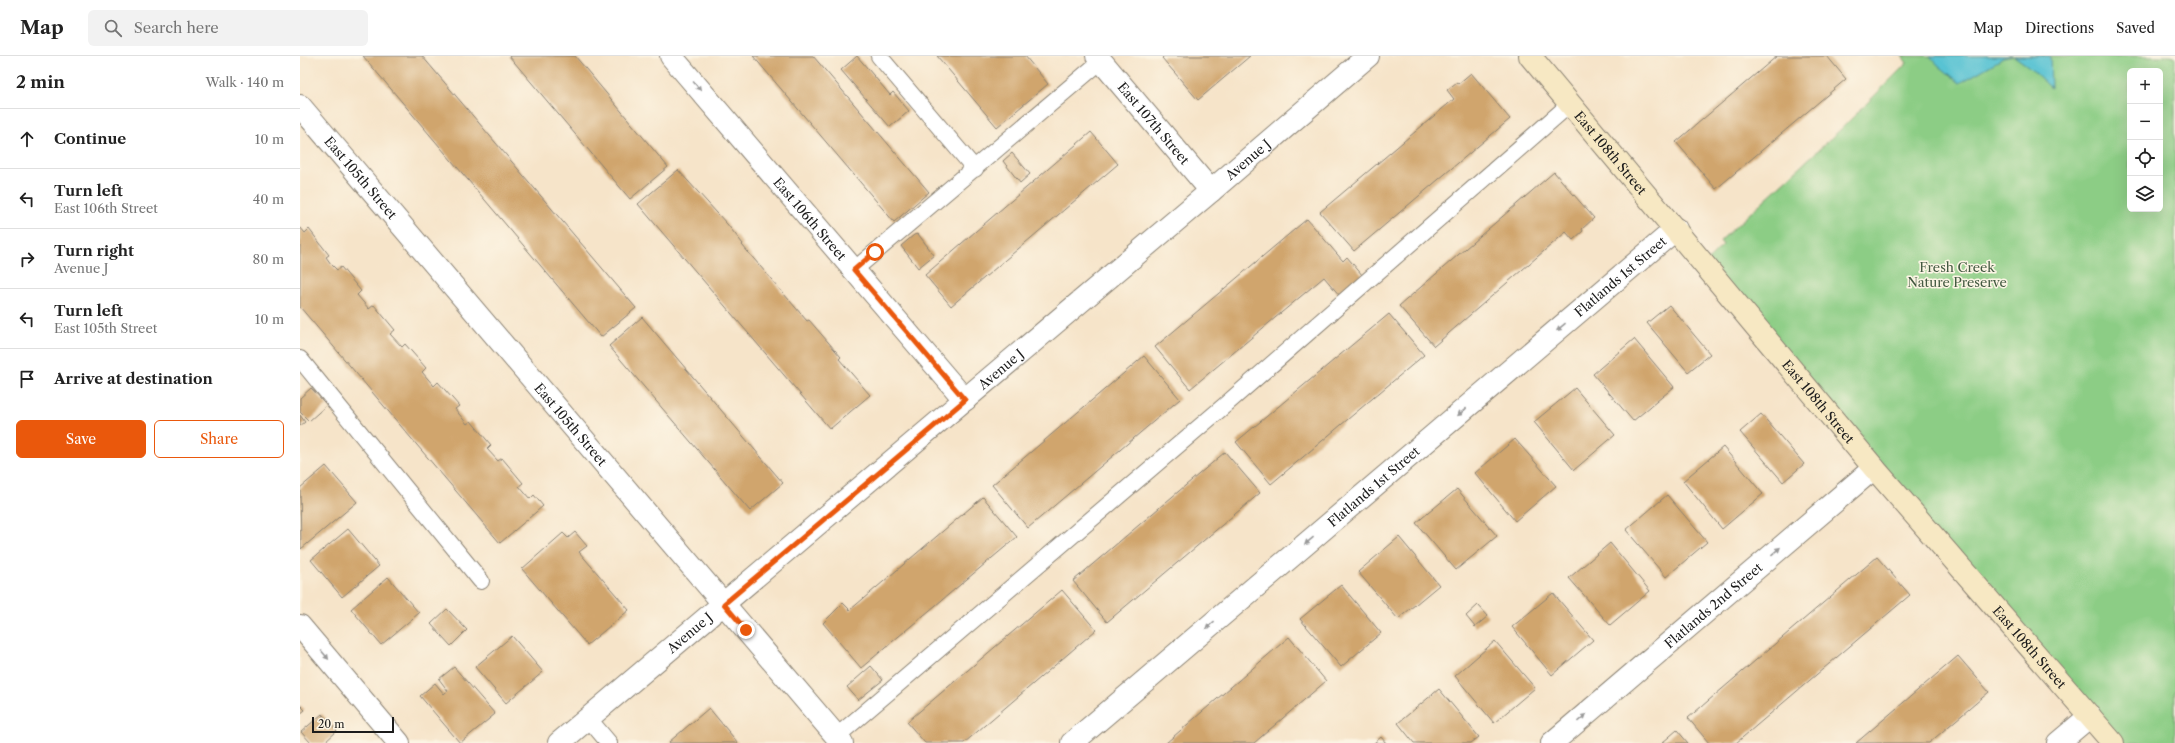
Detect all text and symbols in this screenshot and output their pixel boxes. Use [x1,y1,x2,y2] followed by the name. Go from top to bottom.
[88,10,368,46] search box
[20,16,64,39] text: Map
[102,17,124,39] icon: search
[134,18,219,37] text: Search here
[1973,19,2003,37] text: Map
[2025,19,2094,37] text: Directions
[2116,19,2155,37] text: Saved
[2127,68,2163,212] map controls
[2127,68,2163,104] button: +
[16,72,65,92] text: 2 min
[206,74,284,90] text: Walk · 140 m
[1115,79,1193,168] street label: East 107th Street
[692,80,701,91] one-way arrow
[2127,104,2163,140] button: −
[1571,108,1650,198] street label: East 108th Street
[16,128,38,150] icon: ahead
[54,129,126,148] text: Continue
[255,131,284,147] text: 10 m
[321,133,401,222] street label: East 105th Street
[1221,135,1274,184] street label: Avenue J
[2127,140,2163,176] button: locate
[770,174,850,264] street label: East 106th Street
[2127,176,2163,212] button: layers
[54,181,123,200] text: Turn left
[16,188,38,210] icon: left
[253,191,284,207] text: 40 m
[54,200,158,216] text: East 106th Street
[1571,233,1670,320] street label: Flatlands 1st Street
[54,241,134,260] text: Turn right
[866,243,884,261] route start
[16,248,38,270] icon: right
[252,251,284,267] text: 80 m
[1907,259,2007,290] park label: Fresh Creek Nature Preserve
[54,260,108,276] text: Avenue J
[54,301,123,320] text: Turn left
[16,308,38,330] icon: left
[255,311,284,327] text: 10 m
[54,320,157,336] text: East 105th Street
[1555,323,1566,332] one-way arrow
[974,345,1027,393] street label: Avenue J
[1779,356,1858,447] street label: East 108th Street
[16,368,38,390] icon: arrive
[54,369,213,388] text: Arrive at destination
[531,380,611,469] street label: East 105th Street
[1456,407,1467,416] one-way arrow
[16,420,146,458] button: Save
[154,420,284,458] button: Share
[1324,443,1423,530] street label: Flatlands 1st Street
[1304,537,1315,546] one-way arrow
[1771,547,1782,556] one-way arrow
[1661,559,1766,652] street label: Flatlands 2nd Street
[1989,603,2070,692] street label: East 108th Street
[663,609,716,657] street label: Avenue J
[737,621,755,639] route end
[1205,621,1216,630] one-way arrow
[321,650,330,661] one-way arrow
[1576,713,1587,722] one-way arrow
[312,715,394,734] scale bar
[318,717,344,731] text: 20 m

